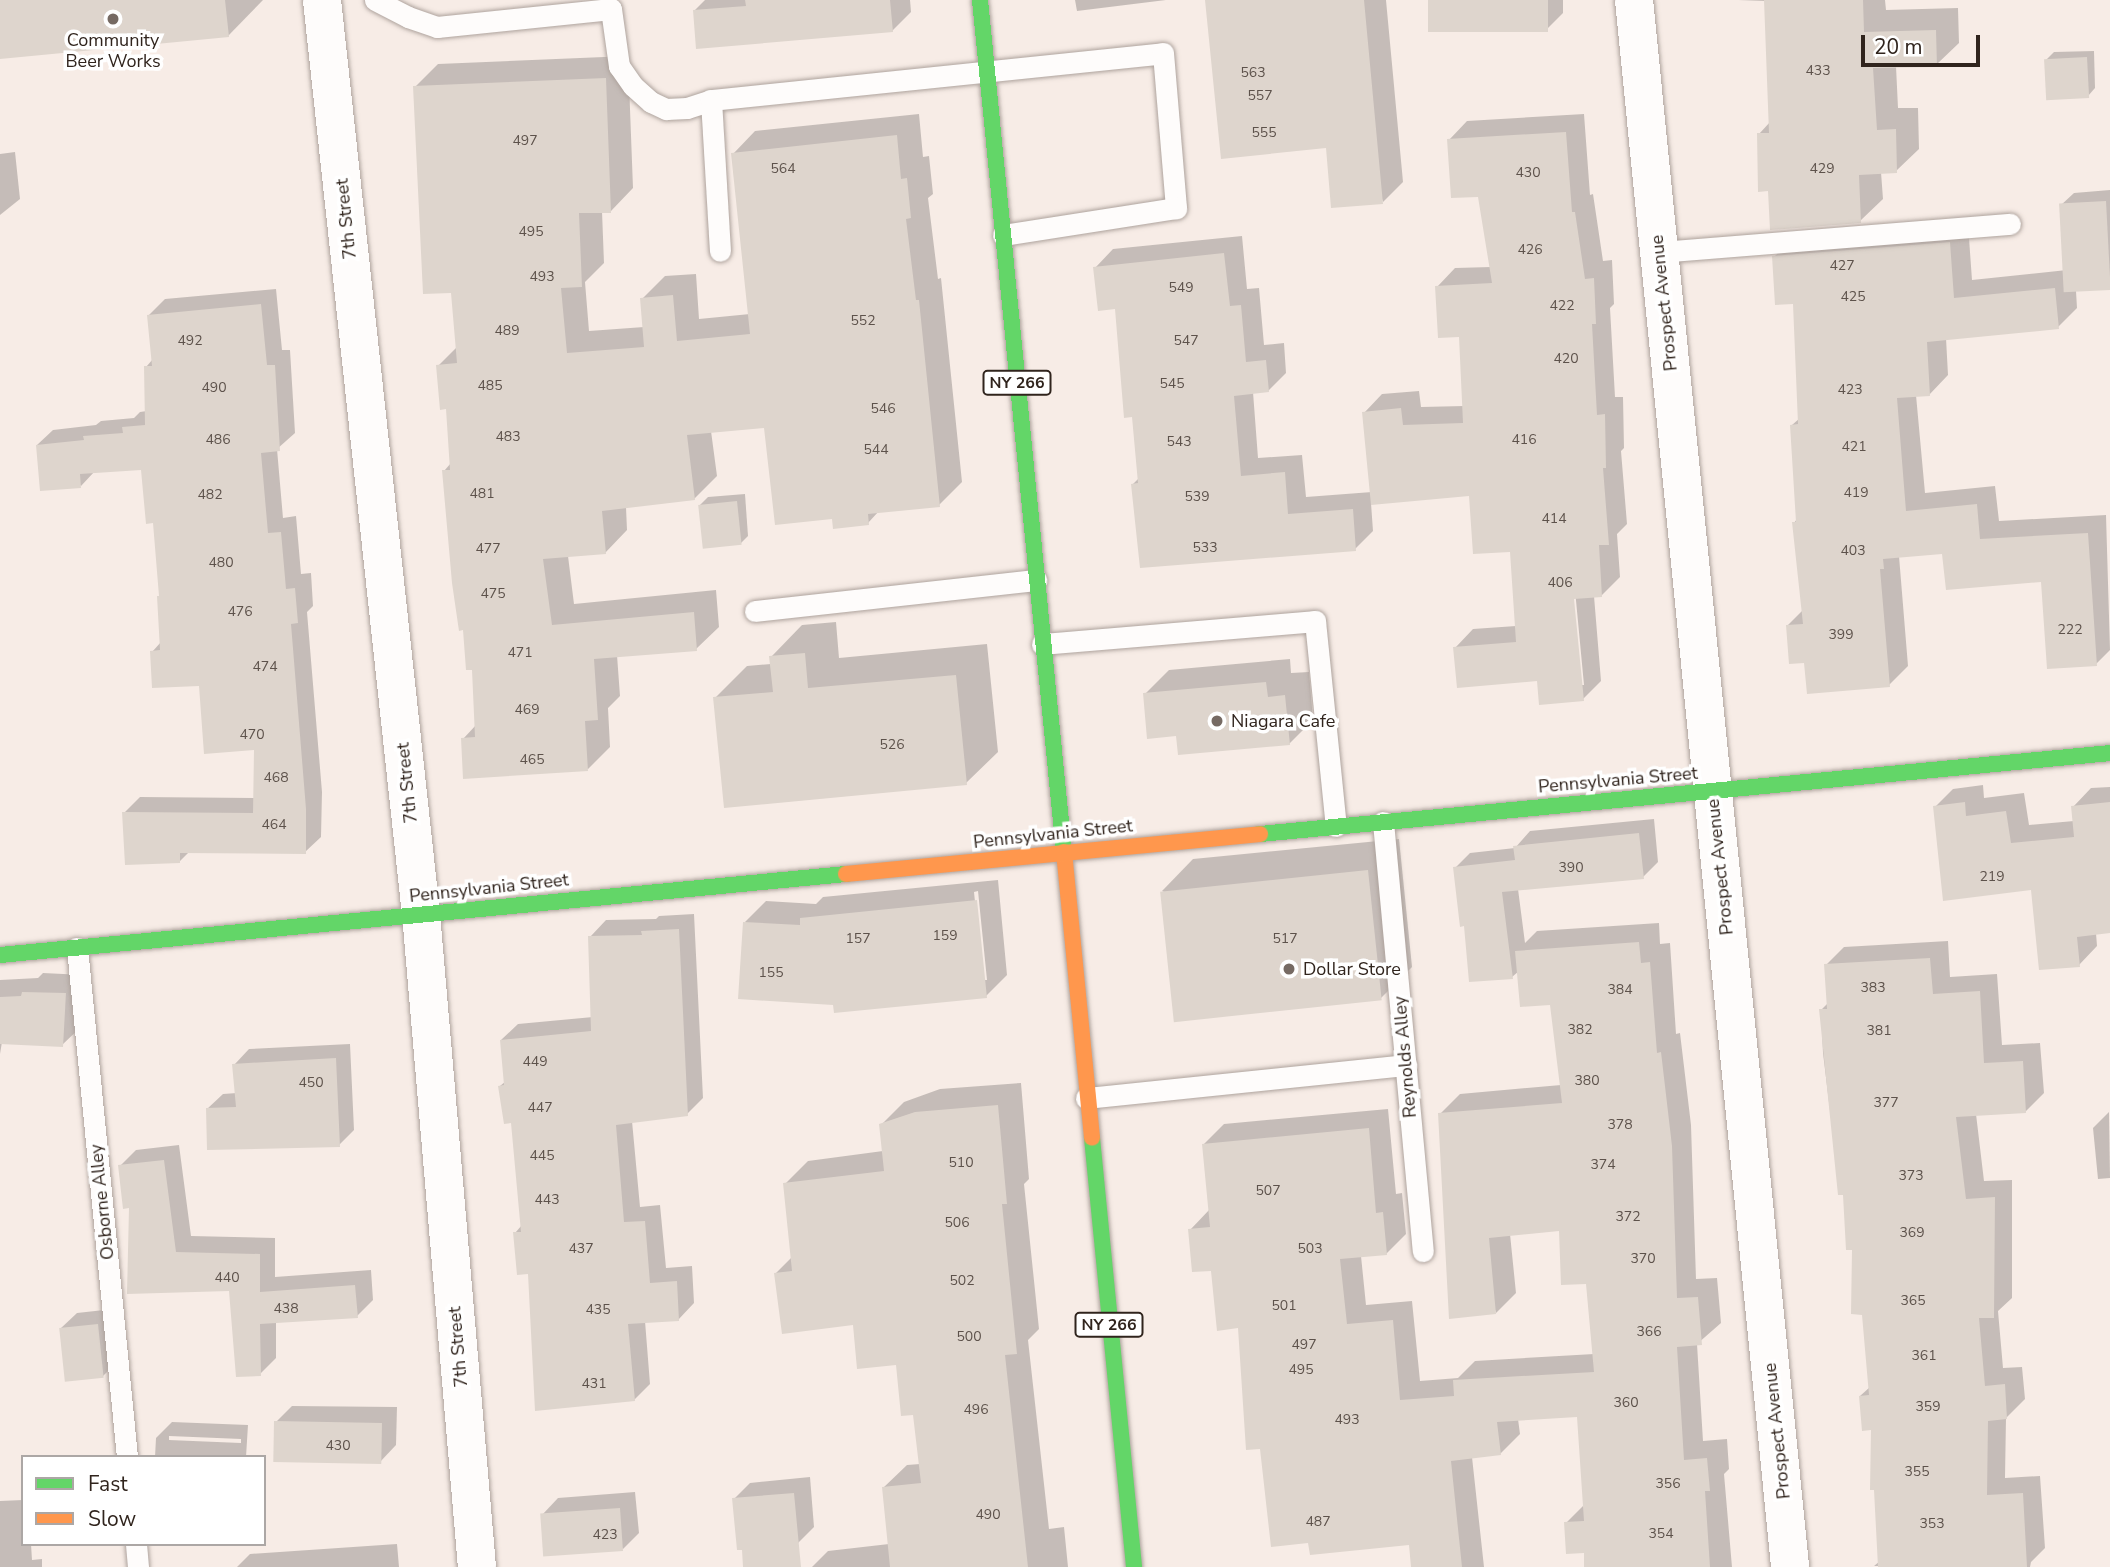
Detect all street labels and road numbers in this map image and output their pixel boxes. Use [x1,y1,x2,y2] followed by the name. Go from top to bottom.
[331,178,361,260] street label: 7th Street
[1646,234,1682,372] street label: Prospect Avenue
[982,370,1052,396] road number: NY 266
[392,742,422,824] street label: 7th Street
[1537,762,1699,798] street label: Pennsylvania Street
[1702,798,1738,936] street label: Prospect Avenue
[972,815,1134,853] street label: Pennsylvania Street
[408,869,570,907] street label: Pennsylvania Street
[1389,995,1421,1119] street label: Reynolds Alley
[85,1143,119,1261] street label: Osborne Alley
[444,1306,472,1388] street label: 7th Street
[1074,1312,1144,1338] road number: NY 266
[1759,1362,1795,1500] street label: Prospect Avenue

